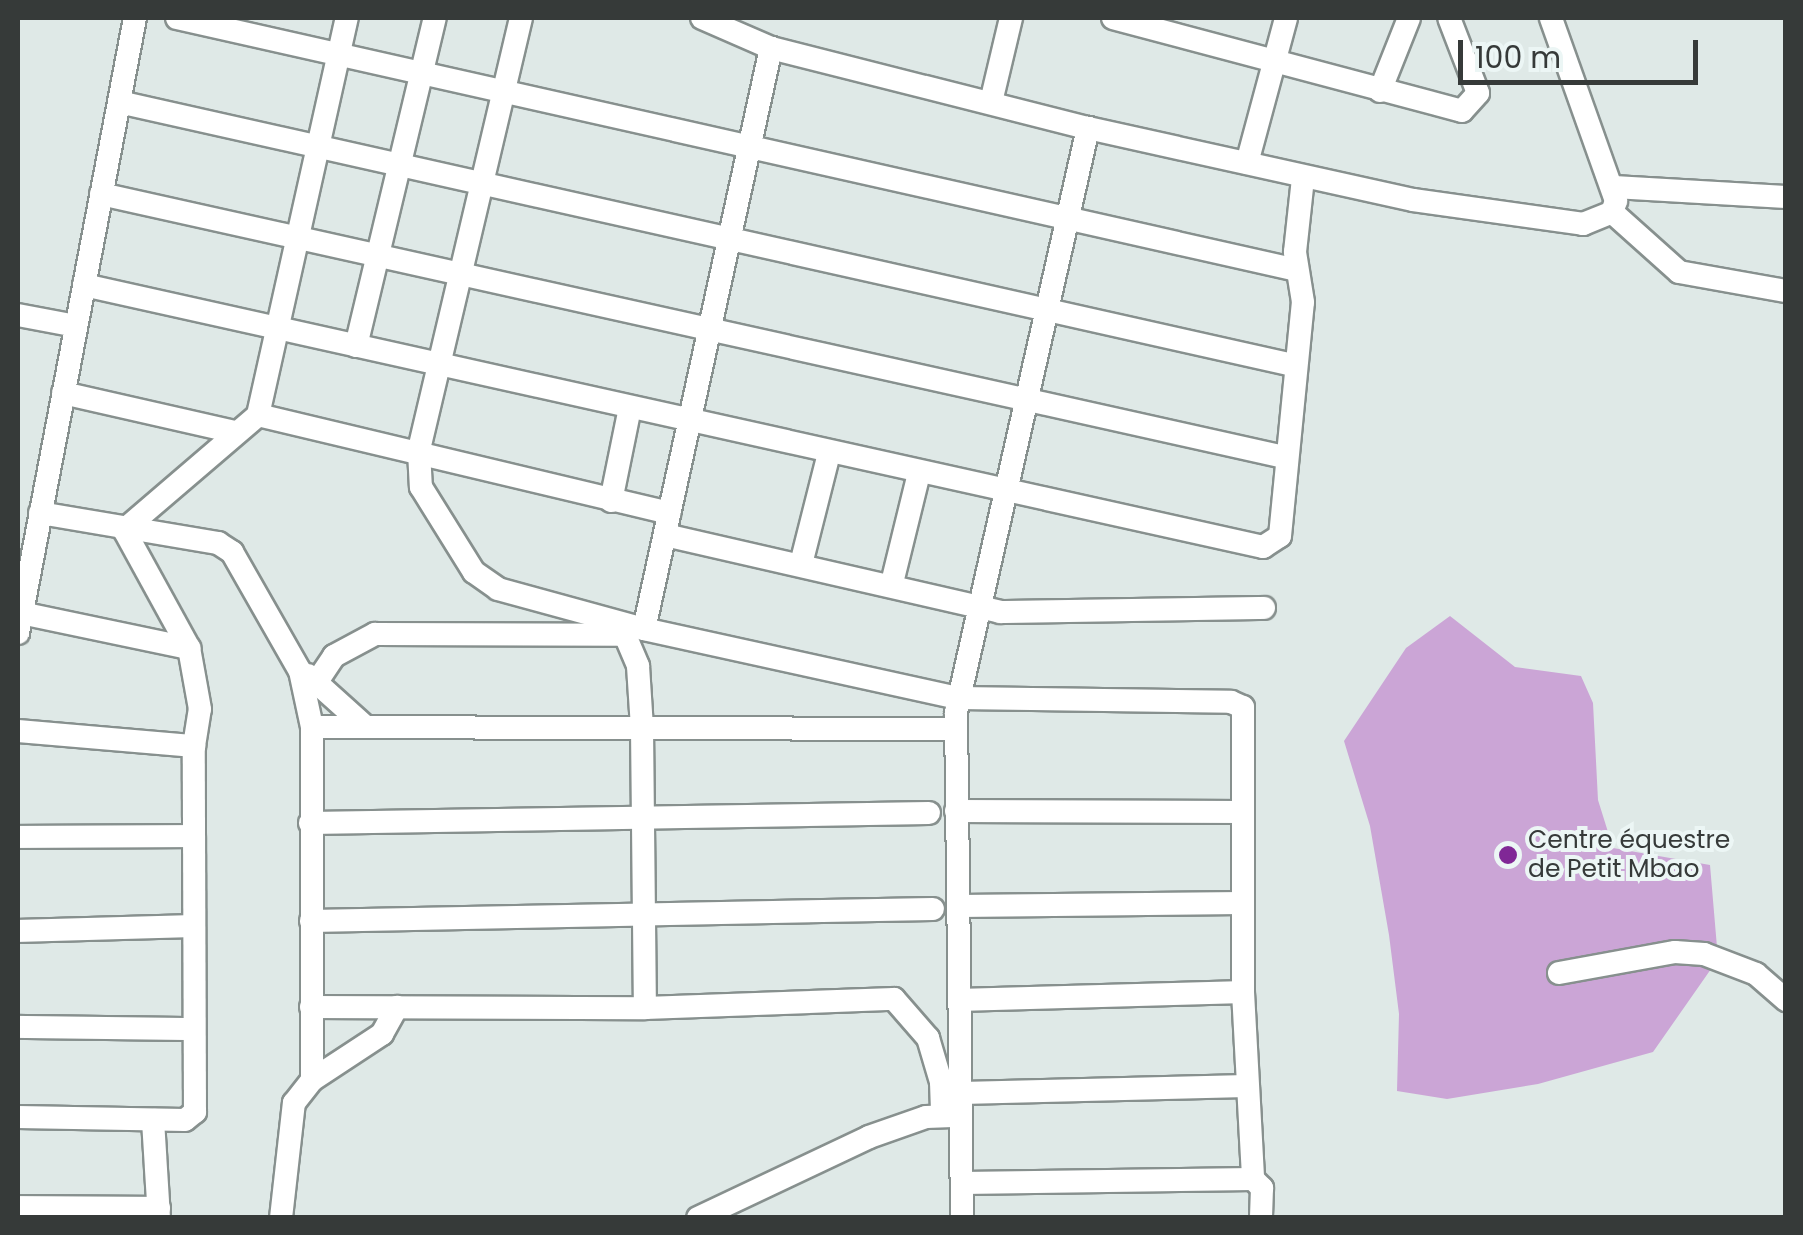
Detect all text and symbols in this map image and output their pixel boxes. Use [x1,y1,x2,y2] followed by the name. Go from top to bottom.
[1463,20,1703,82] scale bar
[1475,36,1561,79] text: 100 m
[1528,826,1730,885] place label: Centre équestre de Petit Mbao
[1497,844,1519,866] marker: Centre équestre de Petit Mbao

